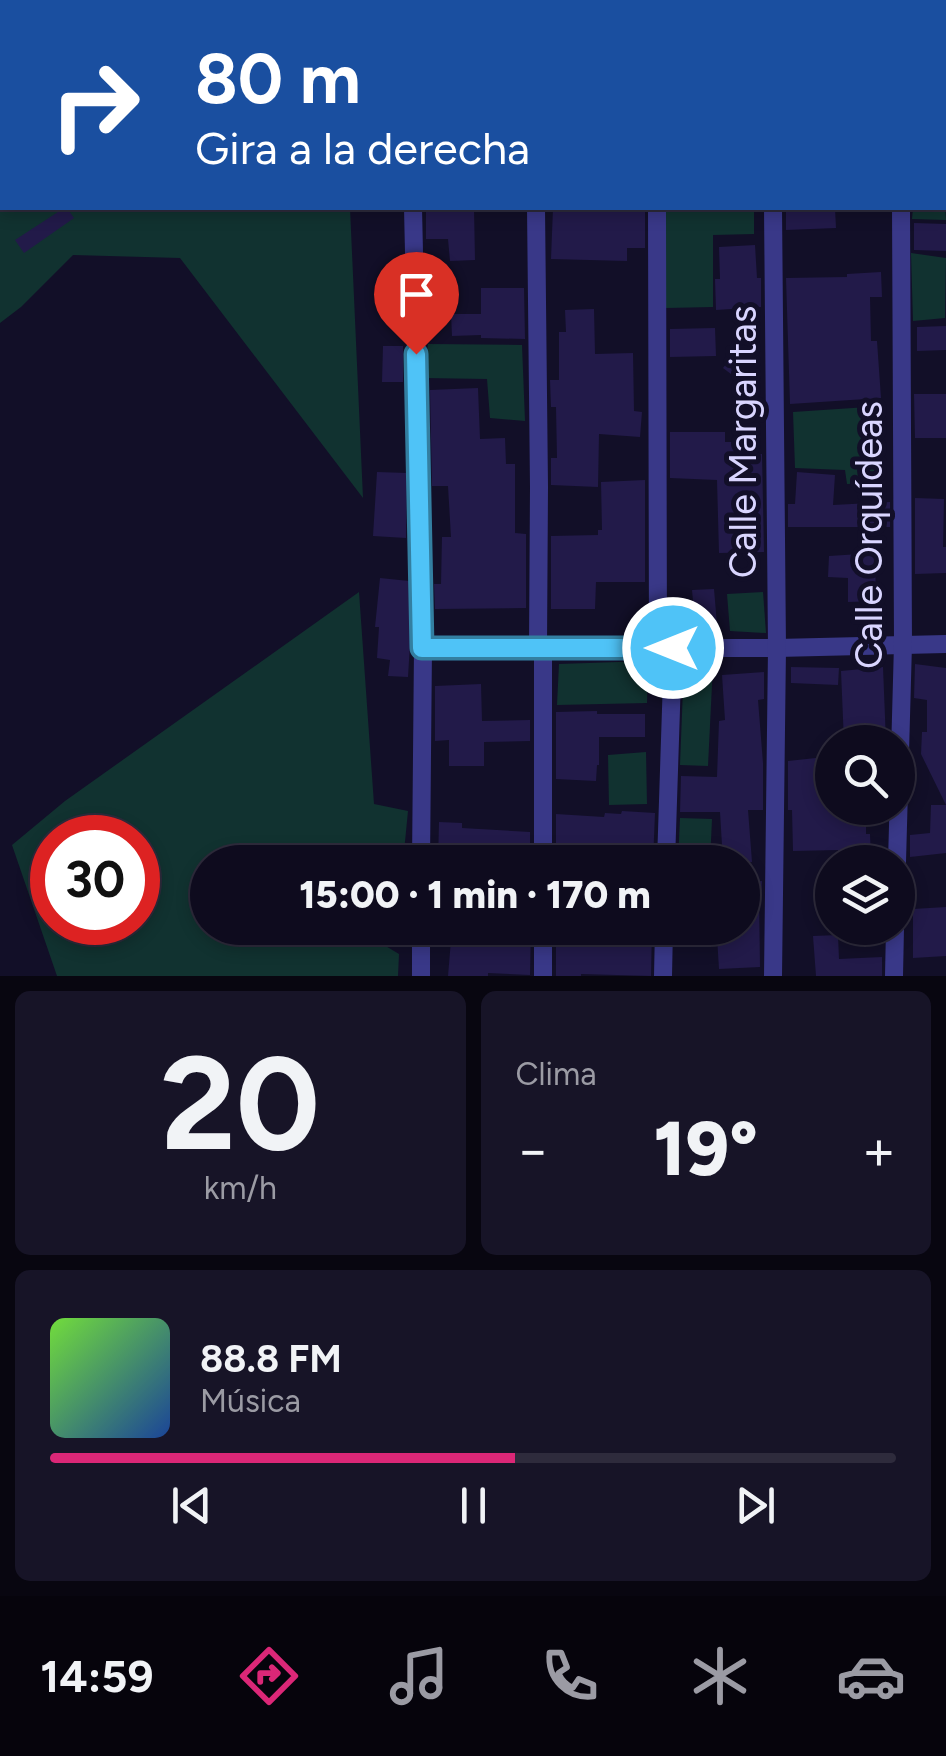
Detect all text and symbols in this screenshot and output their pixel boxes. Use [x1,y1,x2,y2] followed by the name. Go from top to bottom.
[195,36,361,121] text: 80 m
[30,40,160,170] icon: right
[195,121,530,175] text: Gira a la derecha
[374,252,459,355] pin
[389,267,444,322] icon: arrive
[720,306,766,578] street label: Calle Margaritas
[846,401,892,669] street label: Calle Orquídeas
[621,596,725,700] position arrow
[815,725,915,945] map controls
[815,725,915,825] button: search
[30,815,160,945] speed limit sign: 30
[815,845,915,945] button: layers
[299,872,651,918] text: 15:00 · 1 min · 170 m
[160,1026,320,1182] text: 20
[516,1055,597,1093] text: Clima
[653,1104,758,1194] text: 19°
[516,1117,550,1183] text: −
[862,1117,896,1183] text: +
[204,1169,277,1207] text: km/h
[200,1336,342,1382] text: 88.8 FM
[200,1382,301,1420] text: Música
[164,1478,219,1533] icon: previous
[446,1478,501,1533] icon: pause
[728,1478,783,1533] icon: next
[234,1641,304,1711] icon: directions
[384,1641,454,1711] icon: music
[535,1641,605,1711] icon: phone
[685,1641,755,1711] icon: climate
[836,1641,906,1711] icon: car
[40,1649,153,1703] text: 14:59

